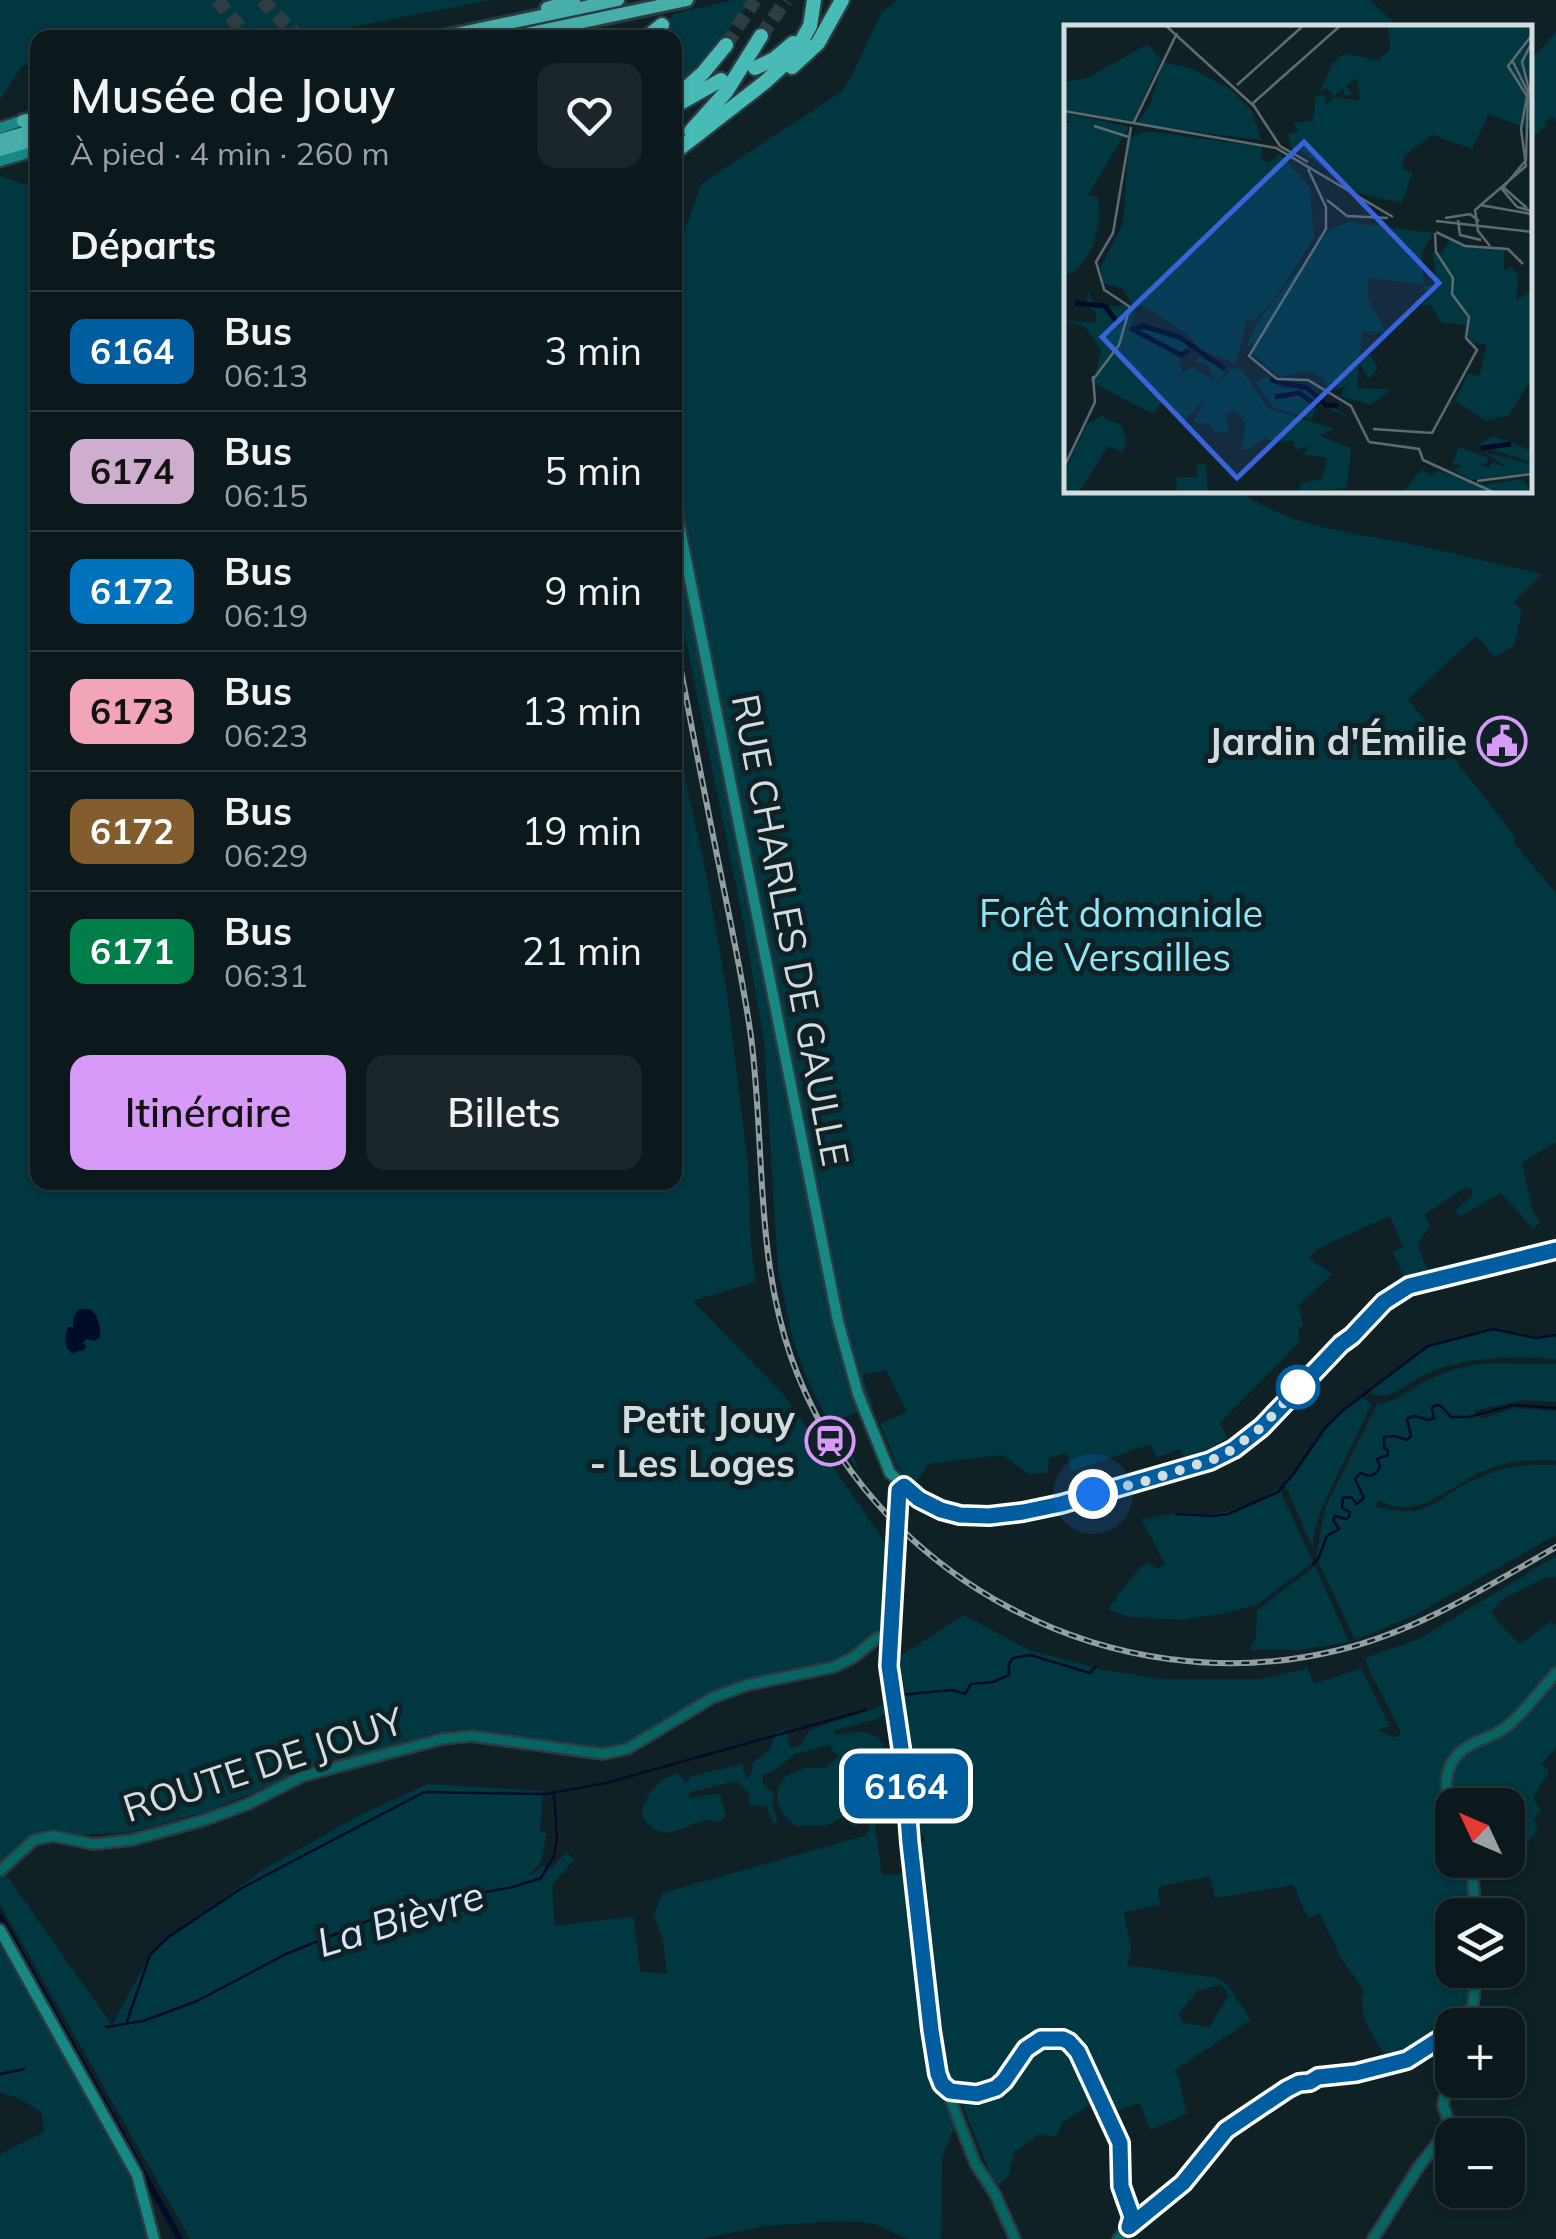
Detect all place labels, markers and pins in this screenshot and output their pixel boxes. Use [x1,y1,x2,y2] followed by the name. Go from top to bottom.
[1476,715,1528,767] public building icon: Jardin d'Émilie
[1208,717,1467,765] place label: Jardin d'Émilie
[1277,1366,1319,1408] unlabelled marker
[589,1395,795,1487] place label: Petit Jouy - Les Loges
[804,1415,856,1467] station icon: Petit Jouy - Les Loges

